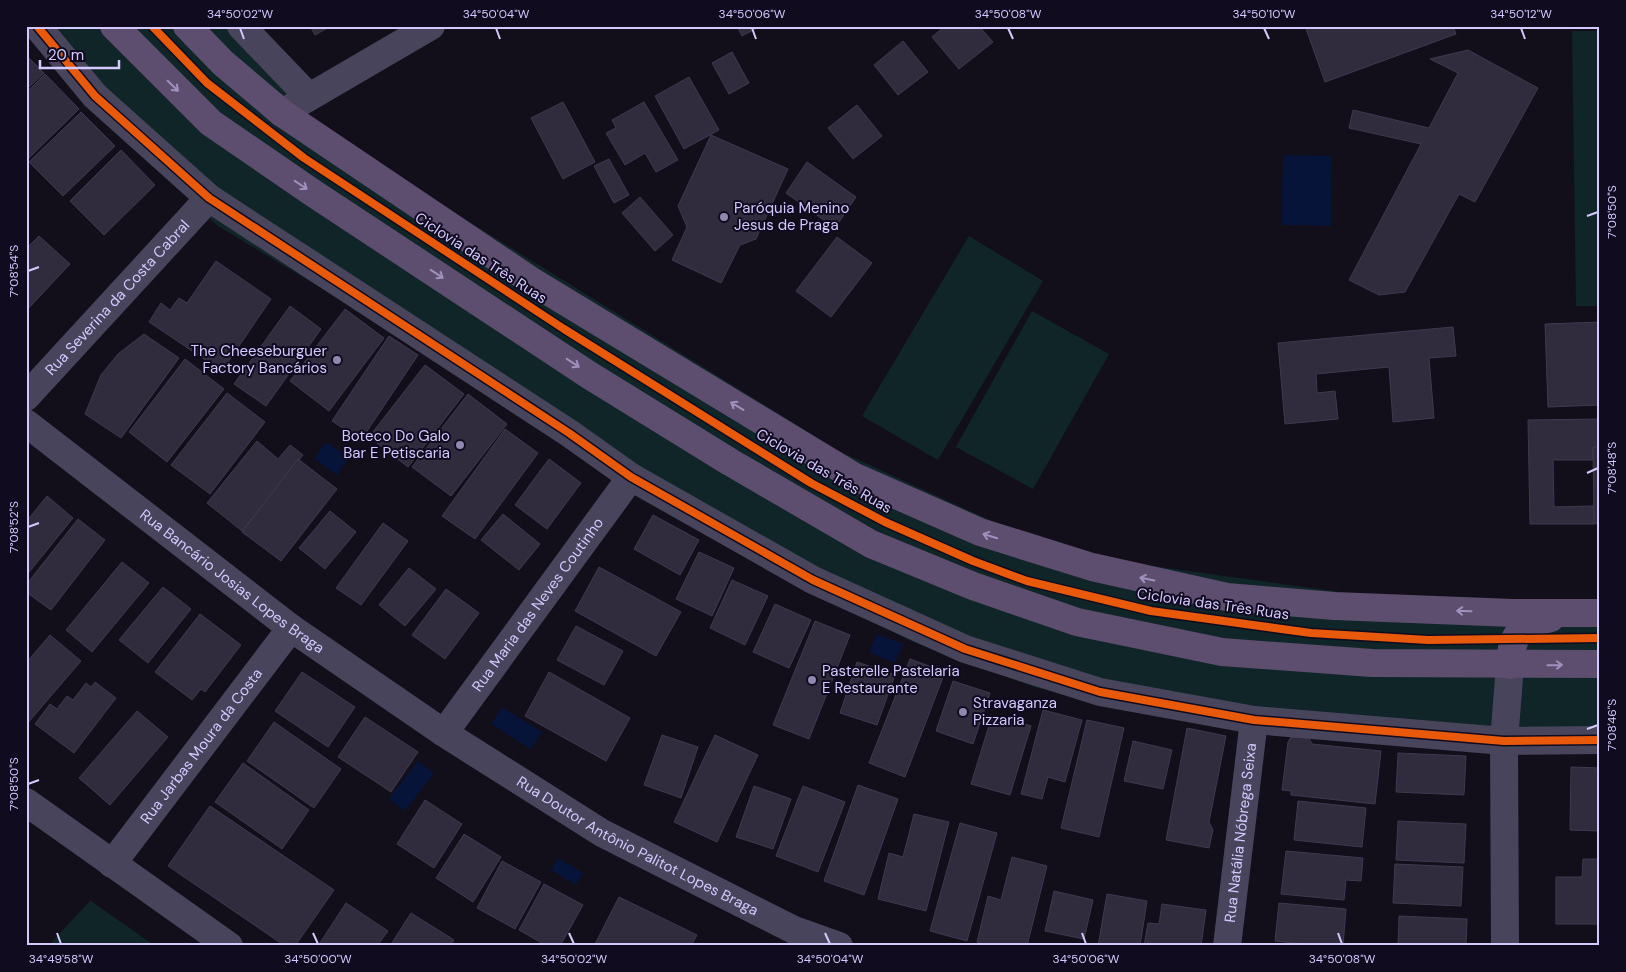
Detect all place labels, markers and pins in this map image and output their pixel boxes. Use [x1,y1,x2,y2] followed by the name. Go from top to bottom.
[734,198,849,235] place label: Paróquia Menino Jesus de Praga
[718,211,730,223] marker: Paróquia Menino Jesus de Praga
[191,341,327,378] place label: The Cheeseburguer Factory Bancários
[331,354,343,366] marker: The Cheeseburguer Factory Bancários
[342,426,450,463] place label: Boteco Do Galo Bar E Petiscaria
[454,439,466,451] marker: Boteco Do Galo Bar E Petiscaria
[822,661,960,698] place label: Pasterelle Pastelaria E Restaurante
[806,674,818,686] marker: Pasterelle Pastelaria E Restaurante
[973,693,1057,730] place label: Stravaganza Pizzaria
[957,706,969,718] marker: Stravaganza Pizzaria

